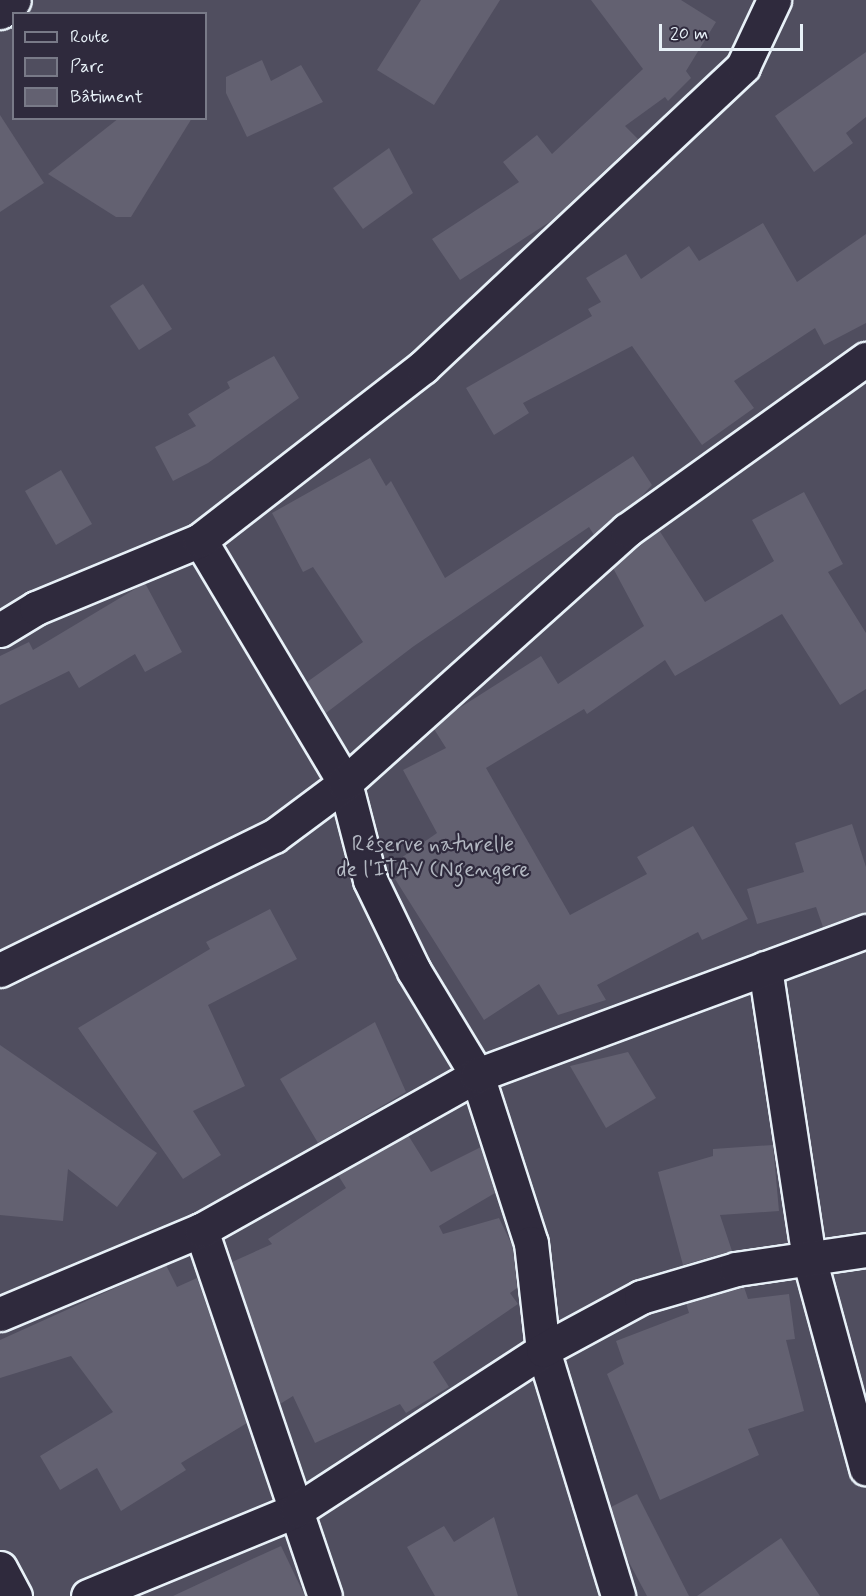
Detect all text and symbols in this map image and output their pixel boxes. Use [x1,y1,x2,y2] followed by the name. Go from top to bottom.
[12,12,207,120] legend
[662,12,806,50] scale bar
[670,22,708,46] text: 20 m
[70,25,109,49] text: Route
[70,55,104,79] text: Parc
[70,85,143,109] text: Bâtiment
[336,832,530,884] park label: Réserve naturelle de l'ITAV (Ngengere

